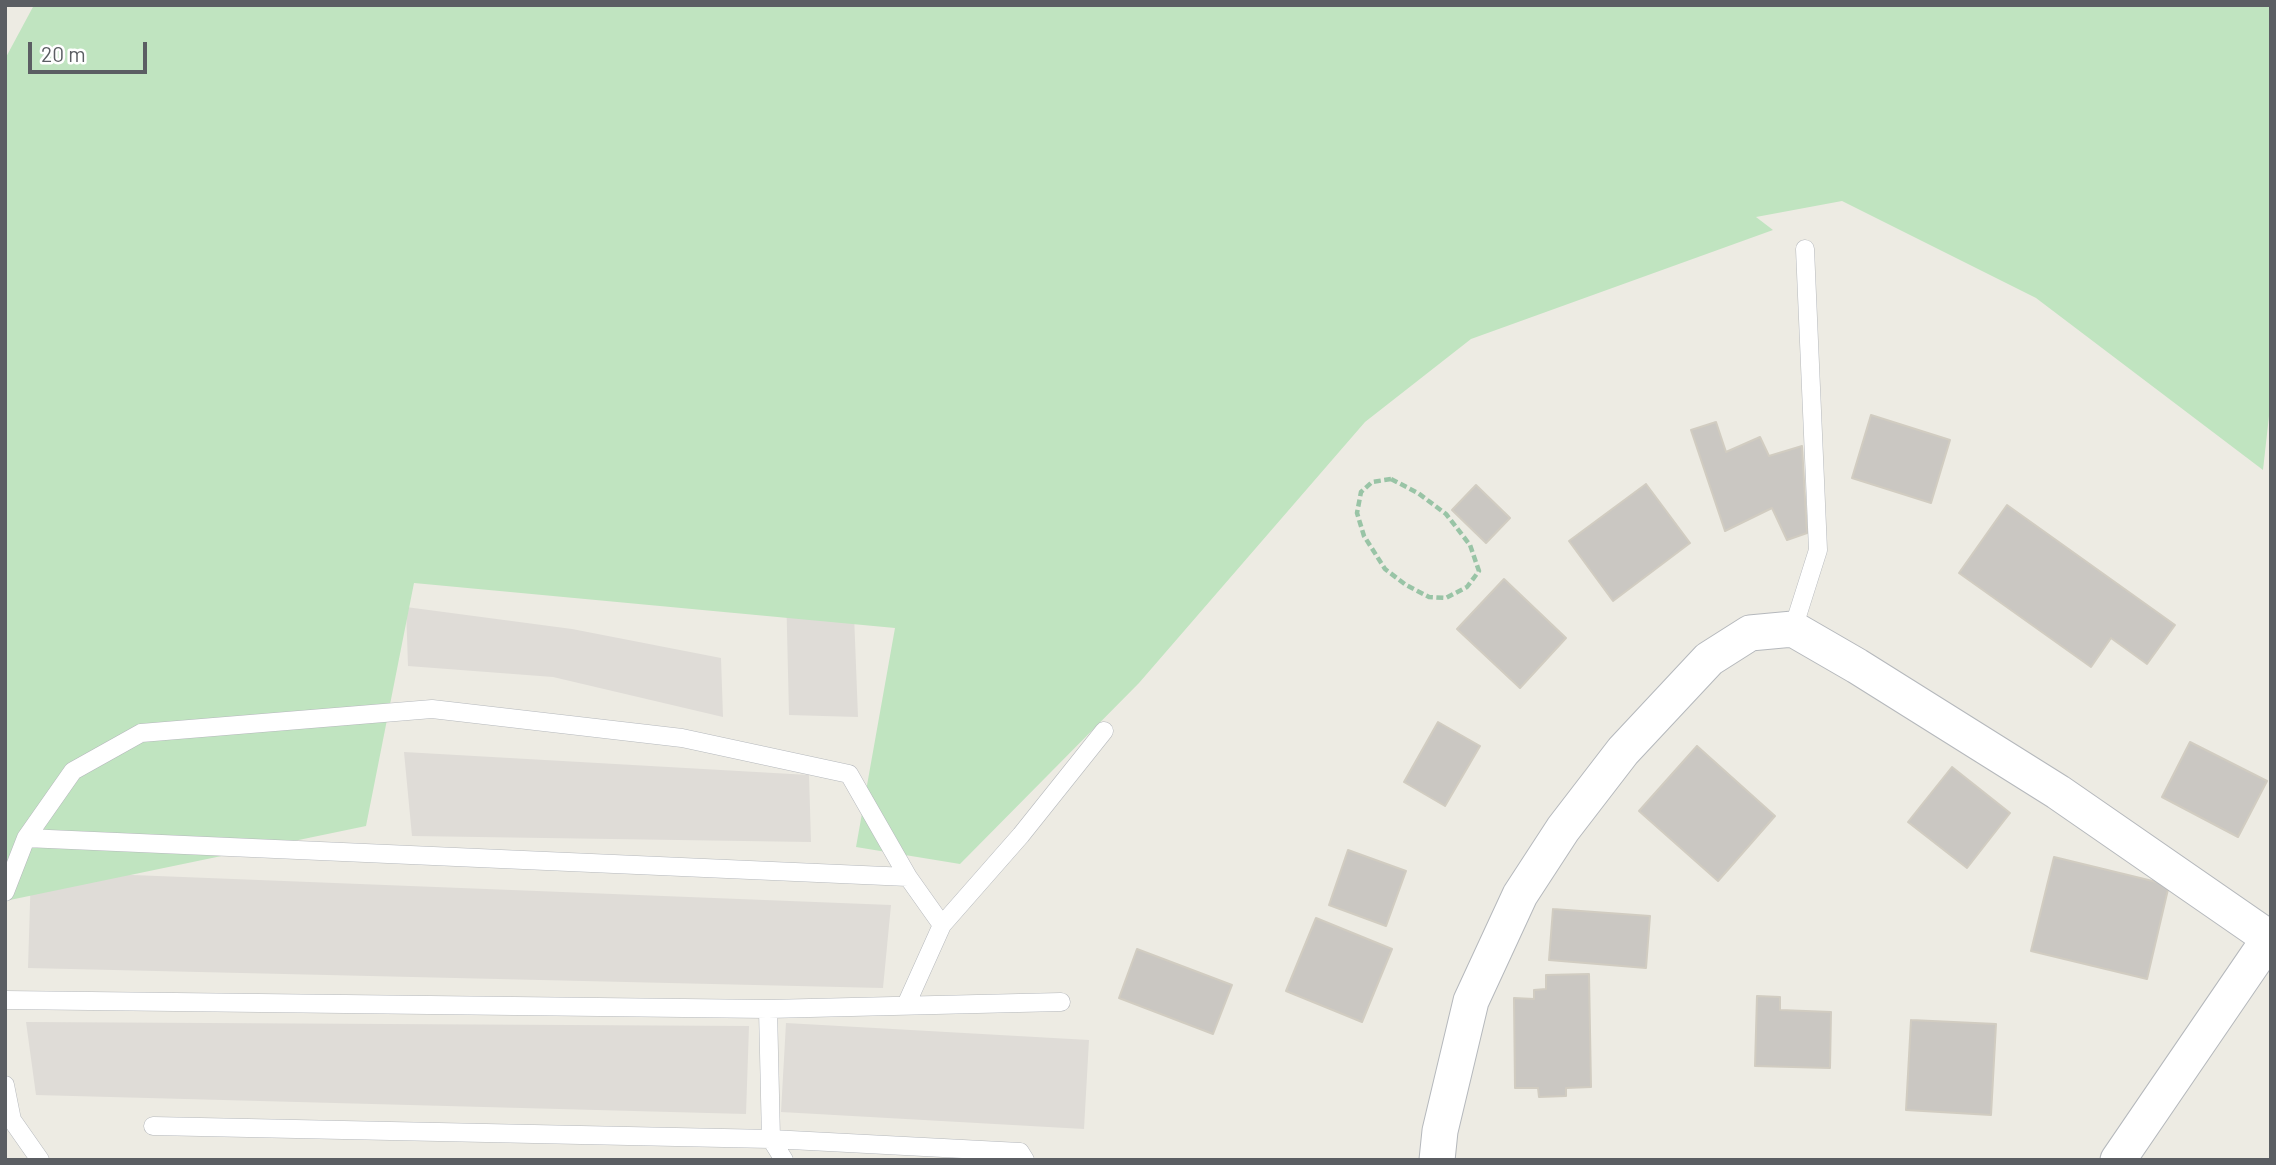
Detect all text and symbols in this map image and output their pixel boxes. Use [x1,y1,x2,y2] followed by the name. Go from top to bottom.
[32,28,150,72] scale bar
[41,41,86,66] text: 20 m

